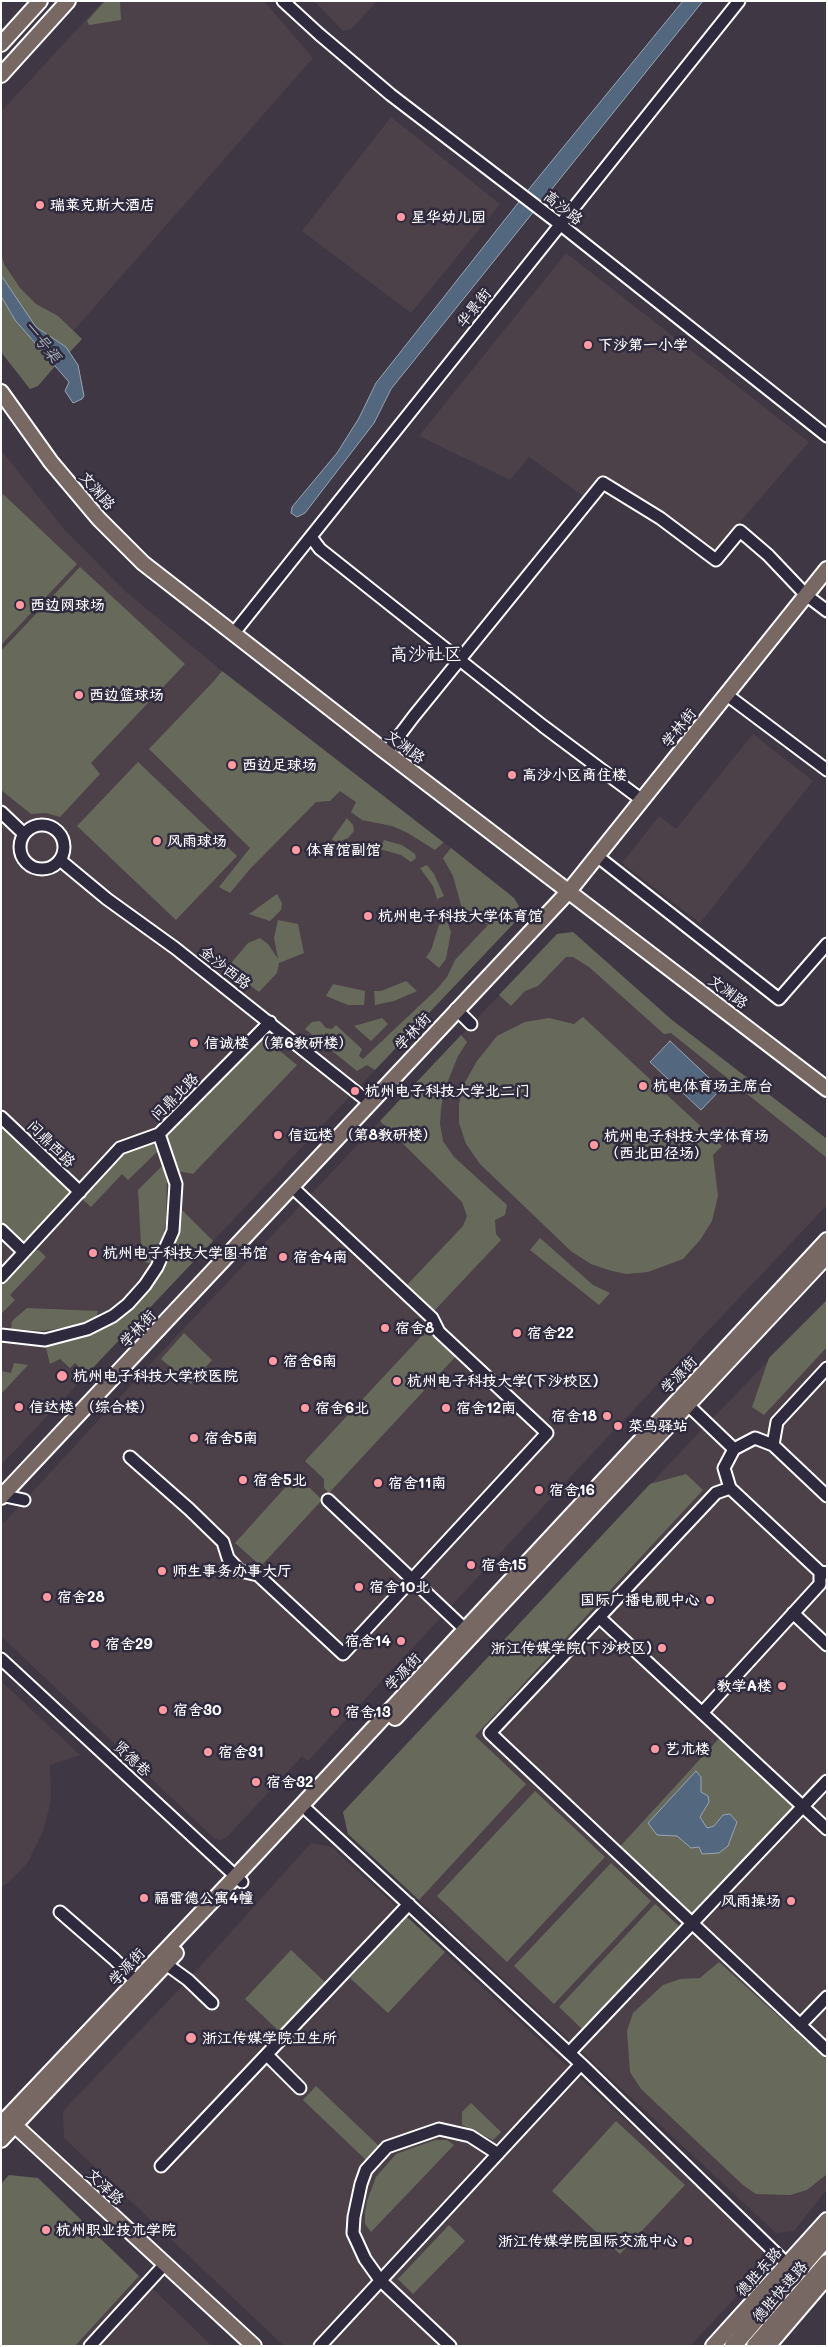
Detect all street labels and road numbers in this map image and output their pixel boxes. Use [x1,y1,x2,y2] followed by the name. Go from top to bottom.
[540,187,586,229] street label: 高沙路
[453,285,495,331] street label: 华景街
[75,468,119,514] street label: 文渊路
[658,705,700,751] street label: 学林街
[382,726,428,768] street label: 文渊路
[196,942,254,994] street label: 金沙西路
[705,971,751,1013] street label: 文渊路
[391,1009,435,1055] street label: 学林街
[147,1069,203,1125] street label: 问鼎北路
[23,1117,79,1171] street label: 问鼎西路
[116,1306,160,1352] street label: 学林街
[657,1352,701,1398] street label: 学源街
[381,1649,425,1695] street label: 学源街
[109,1737,155,1781] street label: 贤德巷
[105,1944,149,1990] street label: 学源街
[82,2165,128,2209] street label: 文泽路
[732,2244,786,2300] street label: 德胜东路
[749,2258,811,2326] street label: 德胜快速路

